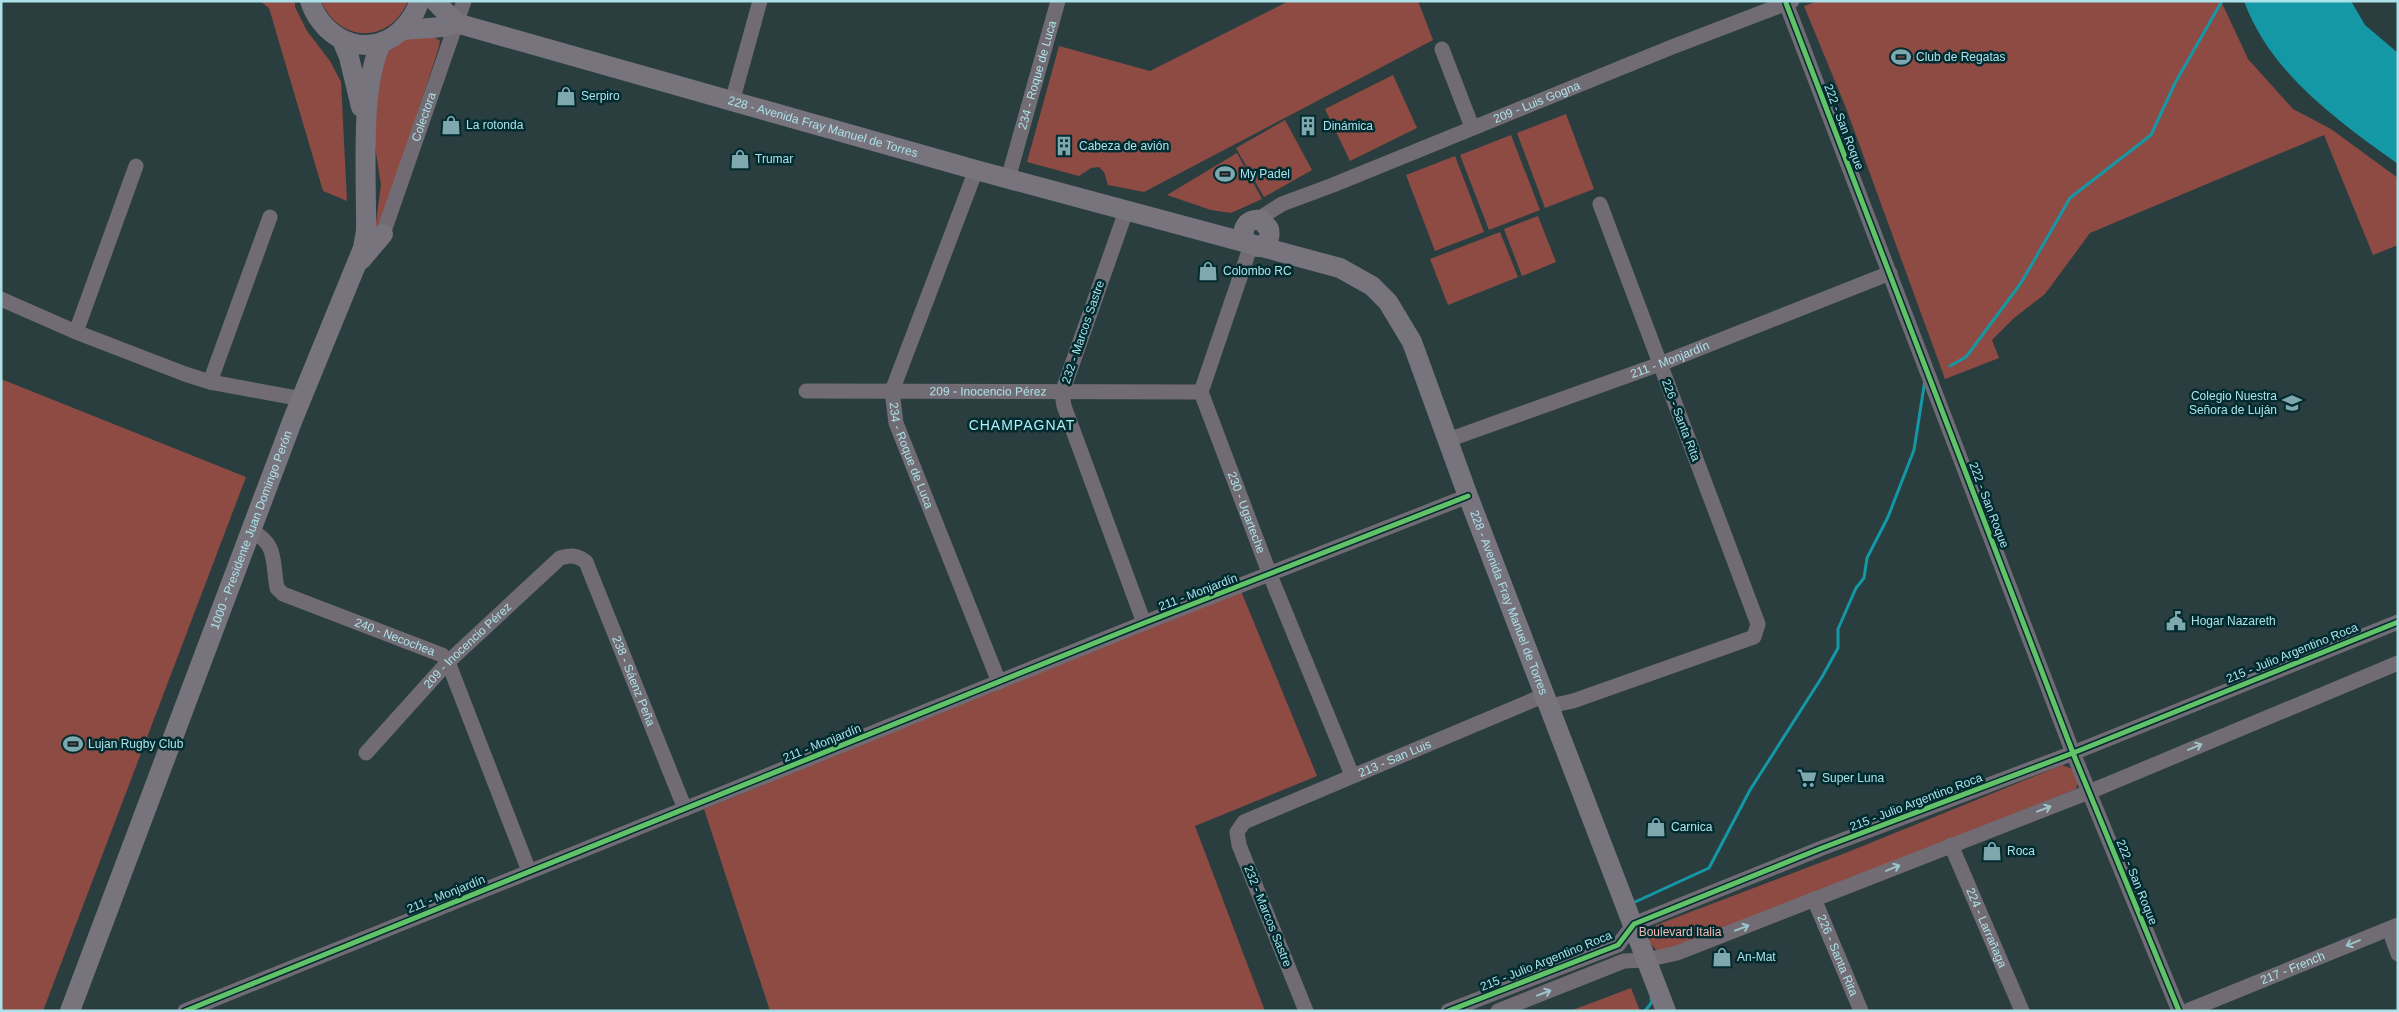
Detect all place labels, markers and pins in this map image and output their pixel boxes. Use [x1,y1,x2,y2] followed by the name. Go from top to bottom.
[1890,46,1912,68] sports icon: Club de Regatas
[1916,50,2005,64] place label: Club de Regatas
[555,85,577,107] shop icon: Serpiro
[581,89,620,103] place label: Serpiro
[440,114,462,136] shop icon: La rotonda
[1297,115,1319,137] building icon: Dinámica
[466,118,524,132] place label: La rotonda
[1323,119,1373,133] place label: Dinámica
[1053,135,1075,157] building icon: Cabeza de avión
[1079,139,1169,153] place label: Cabeza de avión
[729,148,751,170] shop icon: Trumar
[755,152,793,166] place label: Trumar
[1214,163,1236,185] sports icon: My Padel
[1240,167,1290,181] place label: My Padel
[1197,260,1219,282] shop icon: Colombo RC
[1223,264,1292,278] place label: Colombo RC
[2189,389,2277,417] place label: Colegio Nuestra Señora de Luján
[2281,392,2303,414] school or university icon: Colegio Nuestra Señora de Luján
[2165,610,2187,632] public building icon: Hogar Nazareth
[2191,614,2276,628] place label: Hogar Nazareth
[62,733,84,755] sports icon: Lujan Rugby Club
[88,737,184,751] place label: Lujan Rugby Club
[1796,767,1818,789] supermarket icon: Super Luna
[1822,771,1884,785] place label: Super Luna
[1645,816,1667,838] shop icon: Carnica
[1671,820,1713,834] place label: Carnica
[1981,840,2003,862] shop icon: Roca
[2007,844,2035,858] place label: Roca
[1711,946,1733,968] shop icon: An-Mat
[1737,950,1776,964] place label: An-Mat

